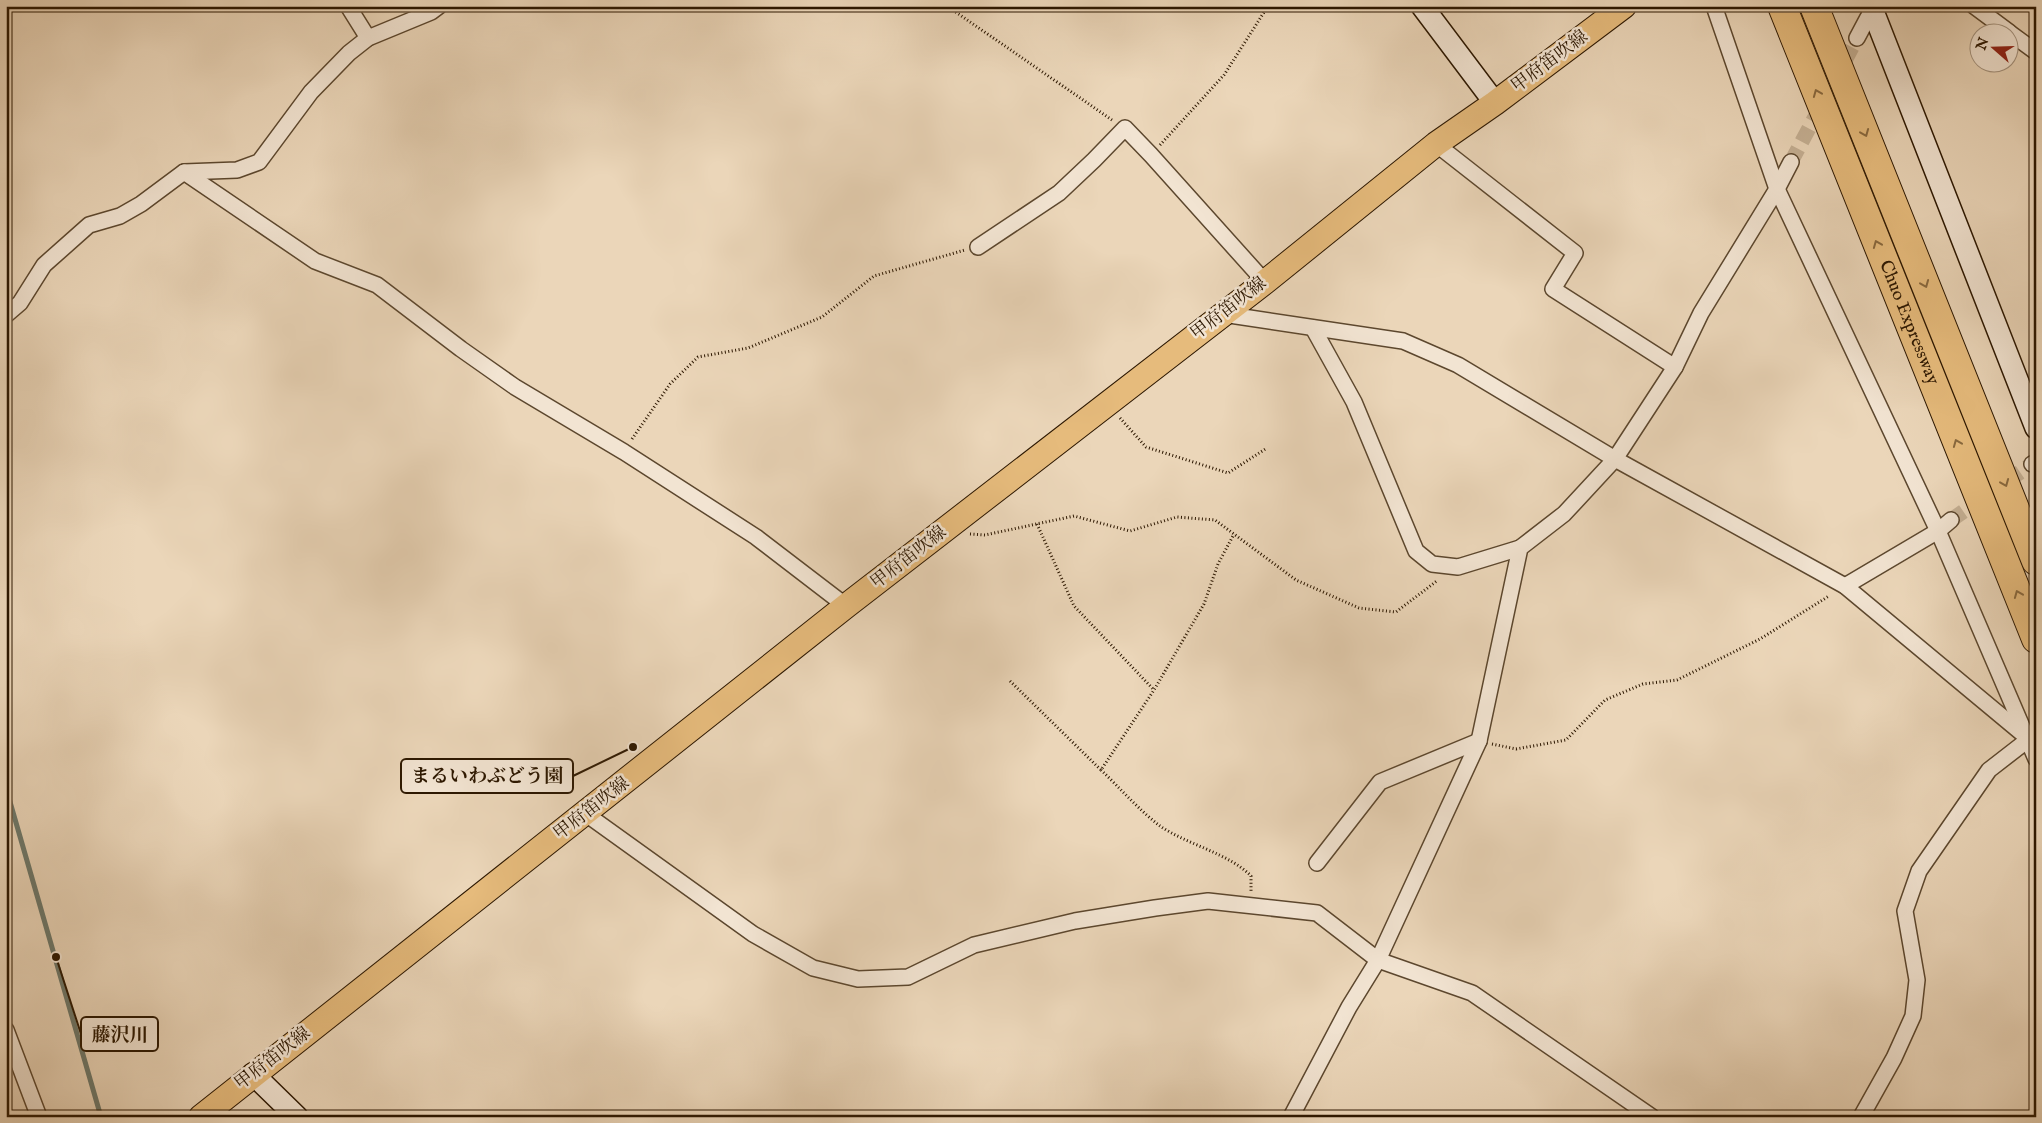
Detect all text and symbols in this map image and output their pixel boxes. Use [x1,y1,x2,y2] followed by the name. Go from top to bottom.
[1970,22,2020,72] north arrow
[1507,26,1593,98] street label: 甲府笛吹線
[1972,35,1993,54] text: N
[1813,89,1823,98] one-way arrow
[1858,128,1869,137] one-way arrow
[1873,240,1883,249] one-way arrow
[1874,257,1944,388] street label: Chuo Expressway
[1186,272,1272,346] street label: 甲府笛吹線
[1919,279,1929,288] one-way arrow
[1953,440,1963,448] one-way arrow
[1998,478,2009,487] one-way arrow
[866,521,952,595] street label: 甲府笛吹線
[2013,590,2024,599] one-way arrow
[401,759,573,793] callout: まるいわぶどう園
[411,765,563,789] text: まるいわぶどう園
[549,772,635,846] street label: 甲府笛吹線
[81,1017,158,1051] callout: 藤沢川
[230,1022,316,1096] street label: 甲府笛吹線
[91,1024,149,1048] text: 藤沢川

